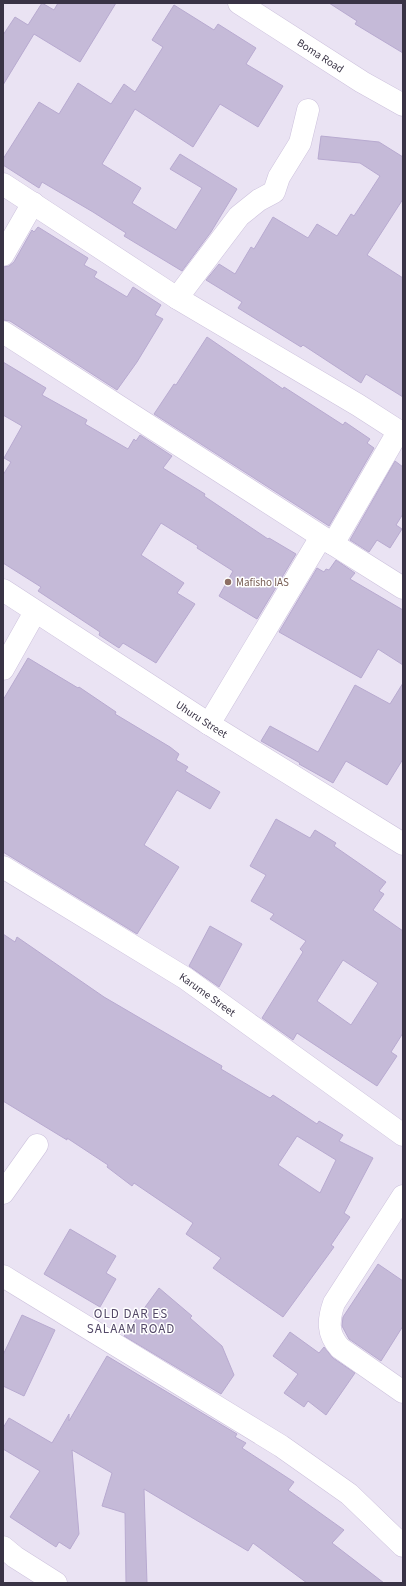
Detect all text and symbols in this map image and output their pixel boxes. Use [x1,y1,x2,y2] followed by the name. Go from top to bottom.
[294,35,347,76] street label: Boma Road
[236,575,289,590] place label: Mafisho IAS
[223,577,233,587] marker: Mafisho IAS
[173,697,230,742] street label: Uhuru Street
[176,969,239,1020] street label: Karume Street
[87,1305,175,1338] district label: OLD DAR ES SALAAM ROAD

